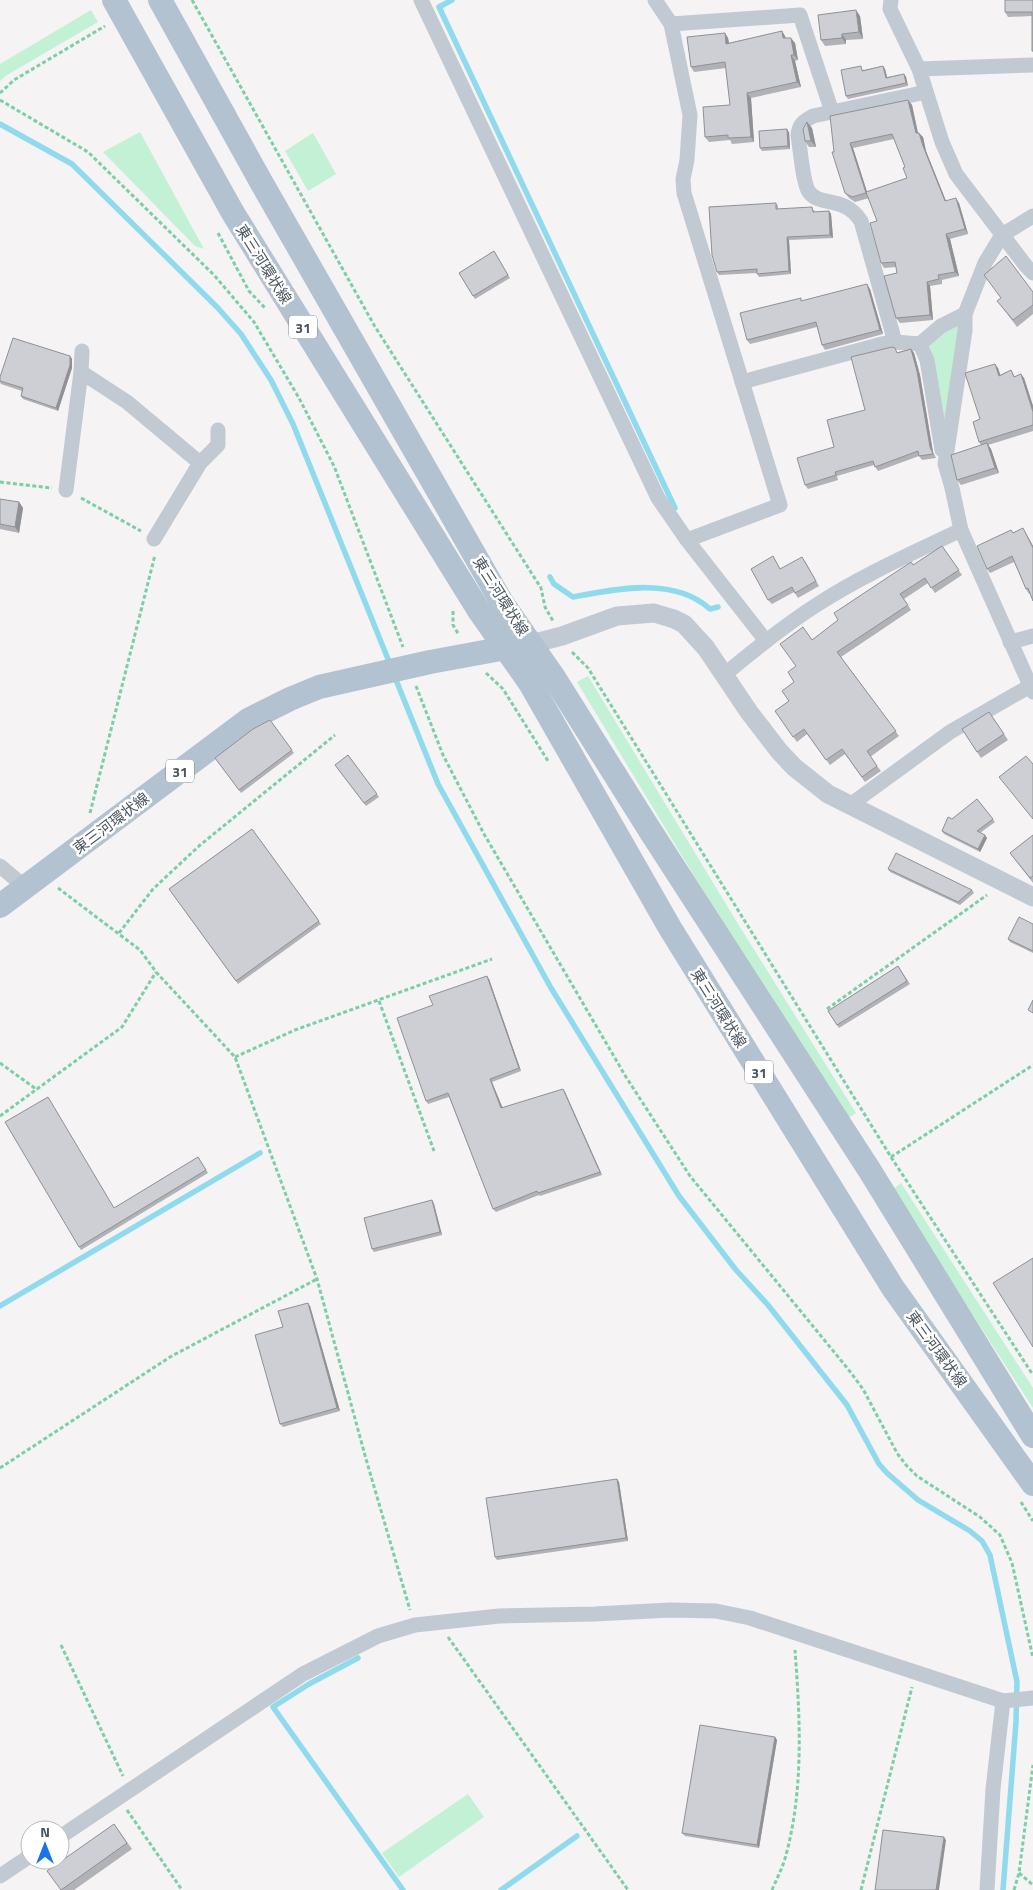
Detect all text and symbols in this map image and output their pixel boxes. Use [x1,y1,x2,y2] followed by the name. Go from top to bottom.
[230,220,298,308] street label: 東三河環状線
[289,316,317,338] road number: 31
[467,552,535,640] street label: 東三河環状線
[166,759,194,782] road number: 31
[68,787,154,859] street label: 東三河環状線
[685,964,753,1052] street label: 東三河環状線
[745,1060,773,1084] road number: 31
[901,1306,973,1392] street label: 東三河環状線
[20,1820,70,1870] north arrow
[40,1821,50,1842] text: N

